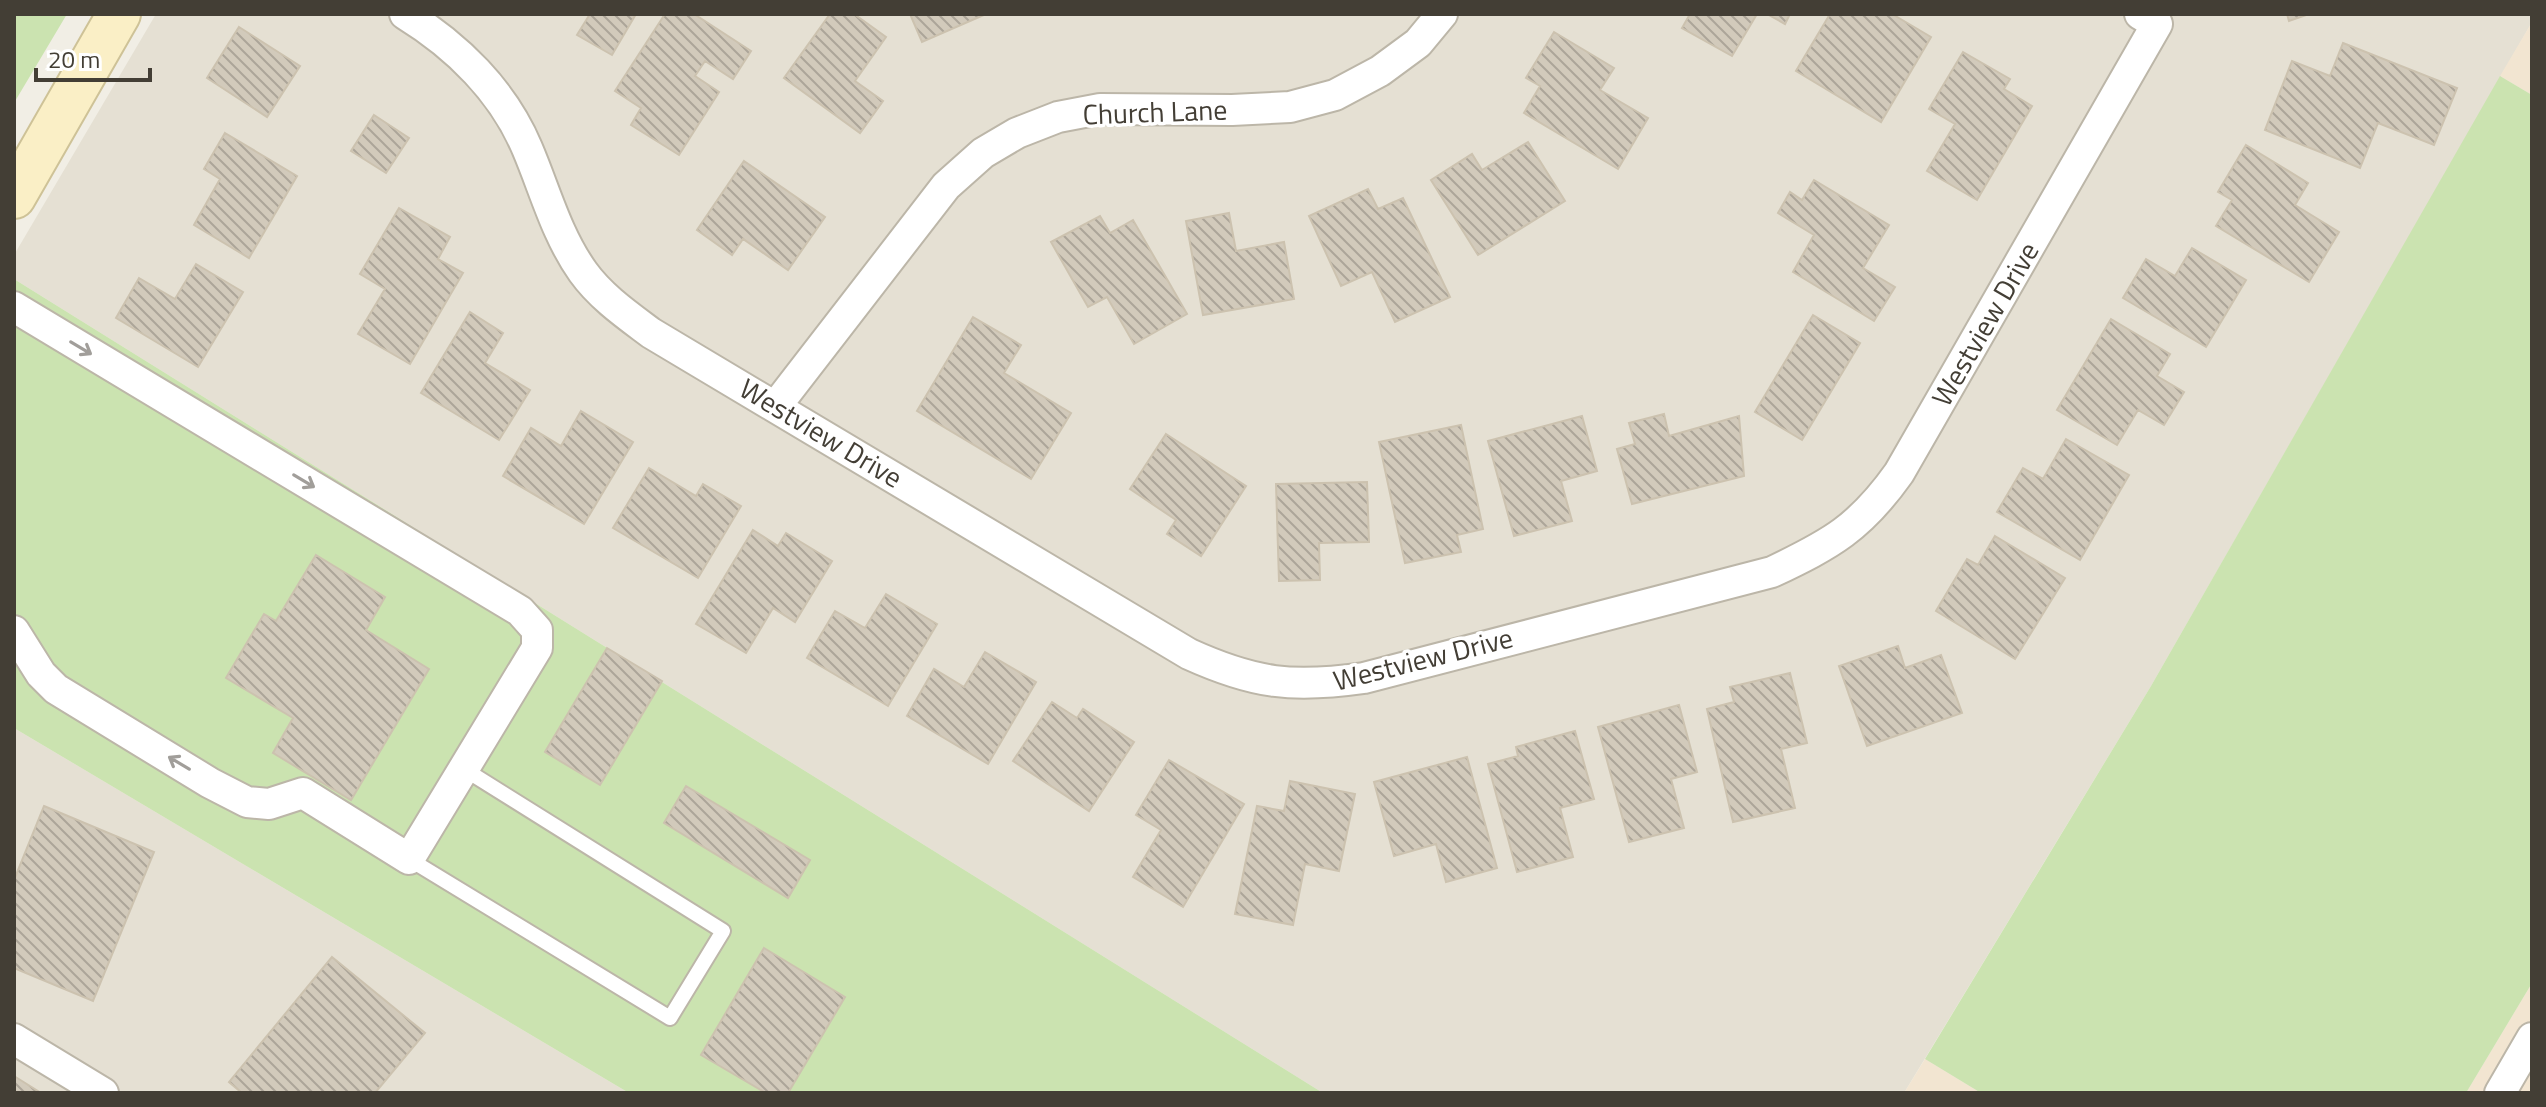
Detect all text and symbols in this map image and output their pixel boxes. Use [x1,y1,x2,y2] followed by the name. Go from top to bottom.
[36,32,150,82] scale bar
[48,41,100,77] text: 20 m
[1082,87,1228,136] street label: Church Lane
[1920,234,2049,414] street label: Westview Drive
[69,340,92,356] one-way arrow
[732,367,911,498] street label: Westview Drive
[292,474,315,490] one-way arrow
[1329,615,1517,702] street label: Westview Drive
[168,755,191,771] one-way arrow

